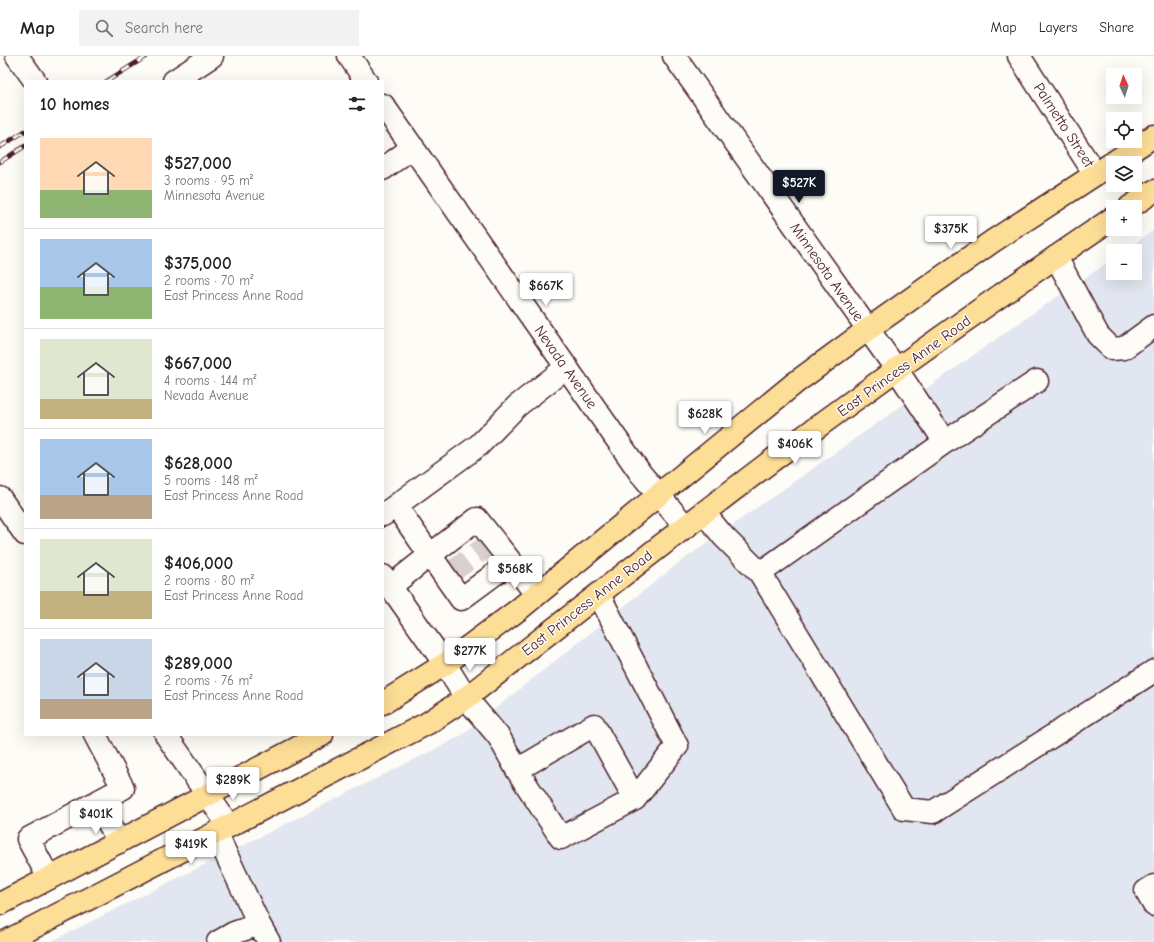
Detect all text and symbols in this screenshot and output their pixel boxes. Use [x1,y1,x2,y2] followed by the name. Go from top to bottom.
[79,10,359,46] search box
[20,17,55,39] text: Map
[93,17,115,39] icon: search
[125,19,203,37] text: Search here
[990,19,1017,36] text: Map
[1039,19,1077,36] text: Layers
[1099,19,1134,36] text: Share
[1106,68,1142,104] north arrow
[1106,68,1142,280] map controls
[1030,79,1098,171] street label: Palmetto Street
[346,93,368,115] icon: filters
[40,95,109,114] text: 10 homes
[1106,112,1142,148] button: locate
[72,154,120,202] icon: home
[164,154,232,173] text: $527,000
[1106,156,1142,192] button: layers
[771,170,827,204] pin: $527K
[164,173,253,188] text: 3 rooms · 95 m²
[782,175,816,190] text: $527K
[164,188,265,203] text: Minnesota Avenue
[1106,200,1142,236] button: +
[923,216,979,250] pin: $375K
[786,219,868,325] street label: Minnesota Avenue
[934,221,968,236] text: $375K
[1106,244,1142,280] button: −
[164,254,232,273] text: $375,000
[72,255,120,303] icon: home
[164,273,253,288] text: 2 rooms · 70 m²
[518,273,574,307] pin: $667K
[529,278,563,293] text: $667K
[164,288,303,303] text: East Princess Anne Road
[834,311,974,421] street label: East Princess Anne Road
[531,322,602,412] street label: Nevada Avenue
[164,354,232,373] text: $667,000
[72,355,120,403] icon: home
[164,373,257,388] text: 4 rooms · 144 m²
[164,388,248,403] text: Nevada Avenue
[677,401,733,435] pin: $628K
[687,406,723,421] text: $628K
[767,431,823,465] pin: $406K
[777,436,813,451] text: $406K
[164,454,233,473] text: $628,000
[72,455,120,503] icon: home
[164,473,258,488] text: 5 rooms · 148 m²
[164,488,303,503] text: East Princess Anne Road
[518,546,656,660] street label: East Princess Anne Road
[164,554,233,573] text: $406,000
[72,555,120,603] icon: home
[487,556,543,590] pin: $568K
[497,561,533,576] text: $568K
[164,573,254,588] text: 2 rooms · 80 m²
[164,588,303,603] text: East Princess Anne Road
[442,638,498,672] pin: $277K
[453,643,487,658] text: $277K
[164,654,233,673] text: $289,000
[72,655,120,703] icon: home
[164,673,252,688] text: 2 rooms · 76 m²
[164,688,303,703] text: East Princess Anne Road
[205,767,261,801] pin: $289K
[215,772,251,787] text: $289K
[68,801,124,835] pin: $401K
[79,806,113,821] text: $401K
[163,831,219,865] pin: $419K
[174,836,208,851] text: $419K

